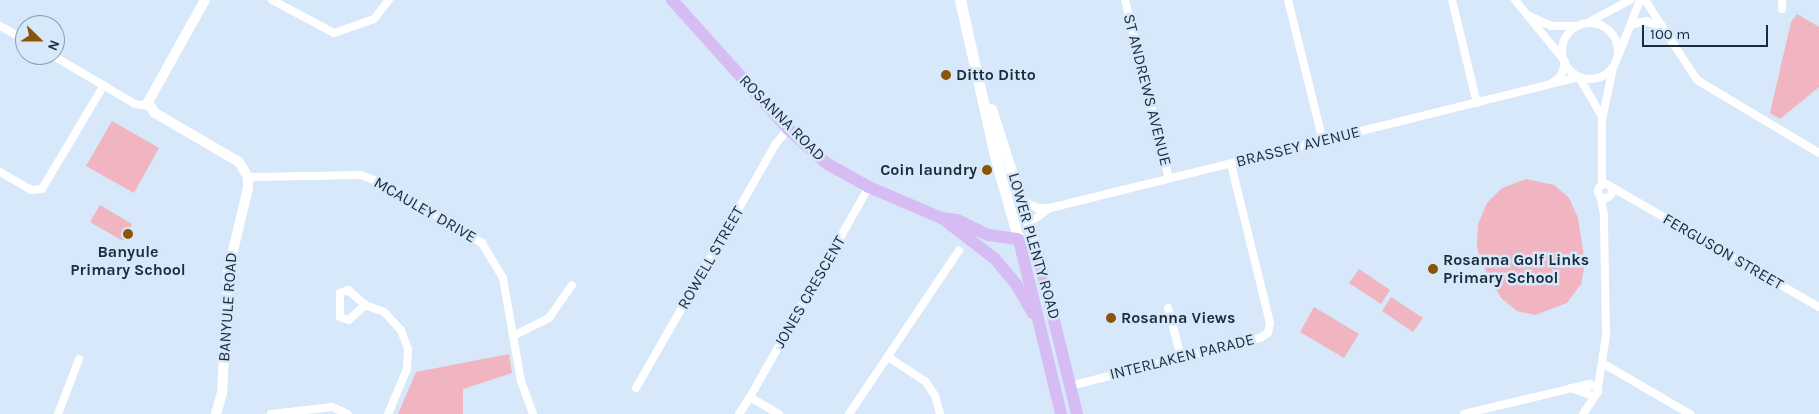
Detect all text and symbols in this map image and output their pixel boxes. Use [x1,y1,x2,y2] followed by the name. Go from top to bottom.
[1119,12,1175,168] street label: ST ANDREWS AVENUE
[15,15,65,65] north arrow
[1644,15,1770,47] scale bar
[1650,25,1690,43] text: 100 m
[44,38,63,53] text: N
[956,65,1036,85] place label: Ditto Ditto
[940,69,952,81] marker: Ditto Ditto
[735,71,829,165] street label: ROSANNA ROAD
[1234,122,1362,172] street label: BRASSEY AVENUE
[880,160,977,180] place label: Coin laundry
[981,164,993,176] marker: Coin laundry
[1004,171,1064,321] street label: LOWER PLENTY ROAD
[370,173,480,247] street label: MCAULEY DRIVE
[674,203,748,313] street label: ROWELL STREET
[1659,210,1787,294] street label: FERGUSON STREET
[122,228,134,240] marker: Banyule Primary School
[770,233,850,351] street label: JONES CRESCENT
[70,242,186,280] place label: Banyule Primary School
[1443,250,1589,288] place label: Rosanna Golf Links Primary School
[215,252,241,362] street label: BANYULE ROAD
[1427,263,1439,275] marker: Rosanna Golf Links Primary School
[1121,308,1235,328] place label: Rosanna Views
[1105,312,1117,324] marker: Rosanna Views
[1108,330,1256,384] street label: INTERLAKEN PARADE

